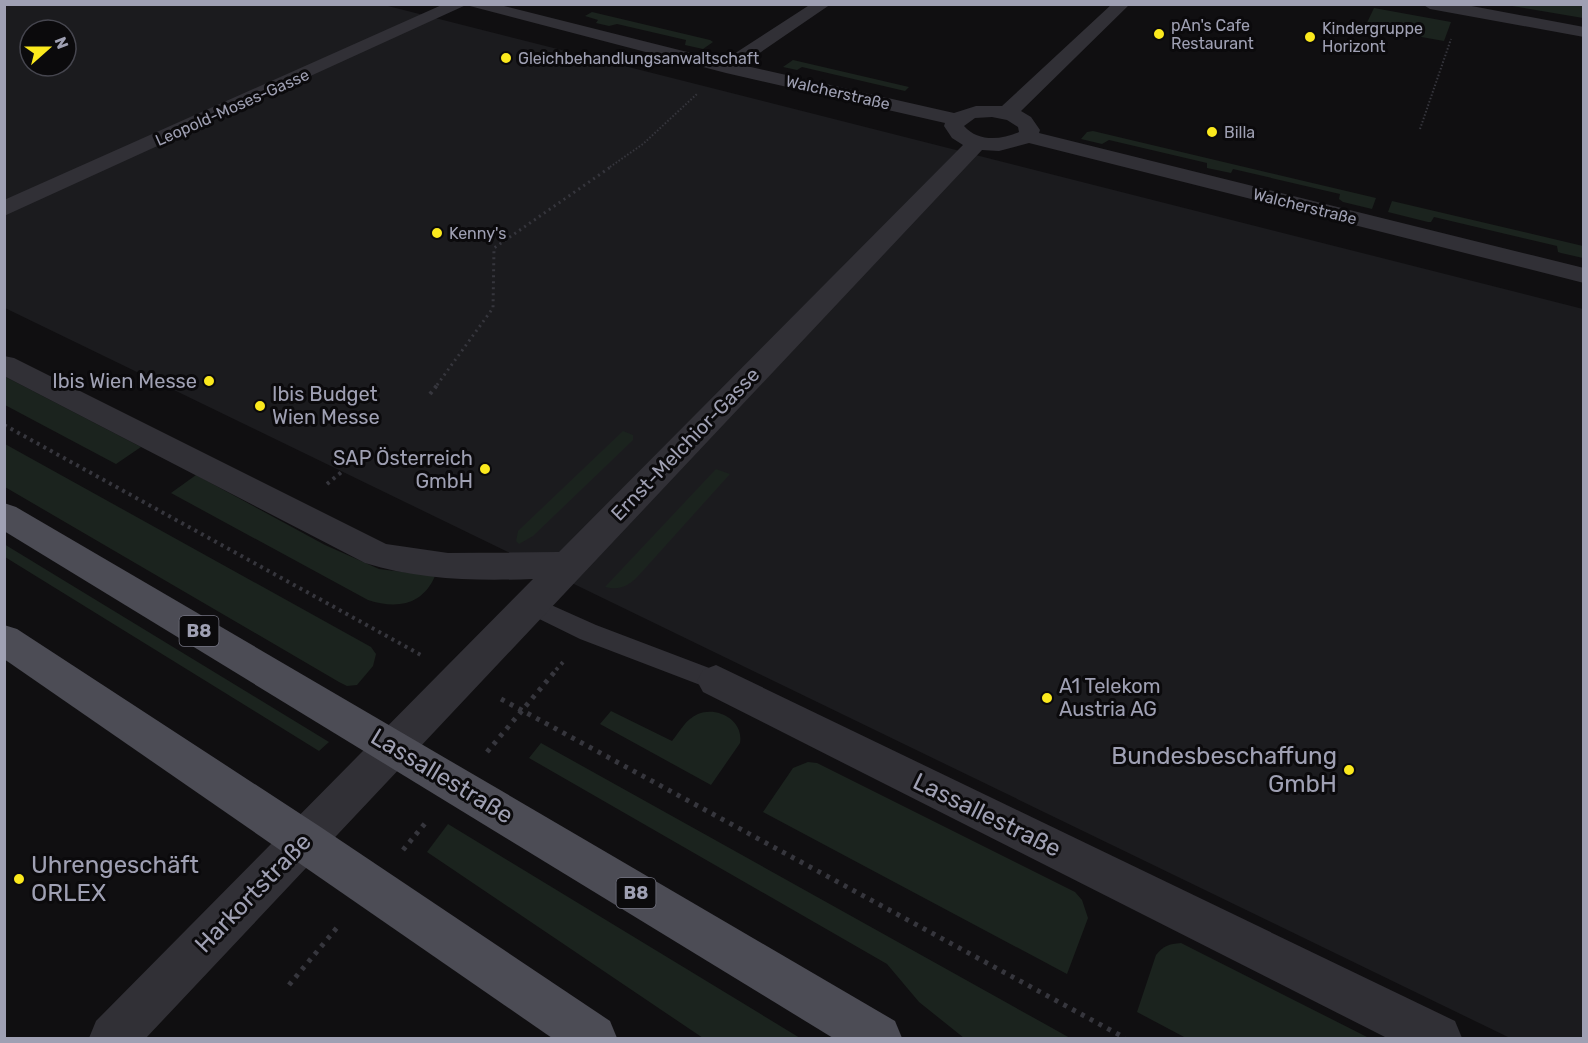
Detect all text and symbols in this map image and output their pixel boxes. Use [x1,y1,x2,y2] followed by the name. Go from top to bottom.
[1171,16,1254,53] place label: pAn's Cafe Restaurant
[18,18,78,78] north arrow
[1322,19,1423,56] place label: Kindergruppe Horizont
[1152,27,1166,41] marker: pAn's Cafe Restaurant
[1303,30,1317,44] marker: Kindergruppe Horizont
[51,34,72,52] text: N
[518,49,759,68] place label: Gleichbehandlungsanwaltschaft
[499,51,513,65] marker: Gleichbehandlungsanwaltschaft
[152,65,312,150] street label: Leopold-Moses-Gasse
[784,71,892,114] street label: Walcherstraße
[1224,123,1255,142] place label: Billa
[1205,125,1219,139] marker: Billa
[1251,184,1359,229] street label: Walcherstraße
[449,224,506,243] place label: Kenny's
[430,226,444,240] marker: Kenny's
[606,362,764,526] street label: Ernst-Melchior-Gasse
[52,369,197,393] place label: Ibis Wien Messe
[202,374,216,388] marker: Ibis Wien Messe
[272,382,380,429] place label: Ibis Budget Wien Messe
[253,399,267,413] marker: Ibis Budget Wien Messe
[333,446,473,493] place label: SAP Österreich GmbH
[478,462,492,476] marker: SAP Österreich GmbH
[180,616,218,646] road number: B8
[1059,674,1161,721] place label: A1 Telekom Austria AG
[1040,691,1054,705] marker: A1 Telekom Austria AG
[366,723,518,829] street label: Lassallestraße
[1111,742,1337,798] place label: Bundesbeschaffung GmbH
[1342,763,1356,777] marker: Bundesbeschaffung GmbH
[909,767,1065,863] street label: Lassallestraße
[189,828,317,958] street label: Harkortstraße
[31,851,199,907] place label: Uhrengeschäft ORLEX
[12,872,26,886] marker: Uhrengeschäft ORLEX
[616,878,656,908] road number: B8

